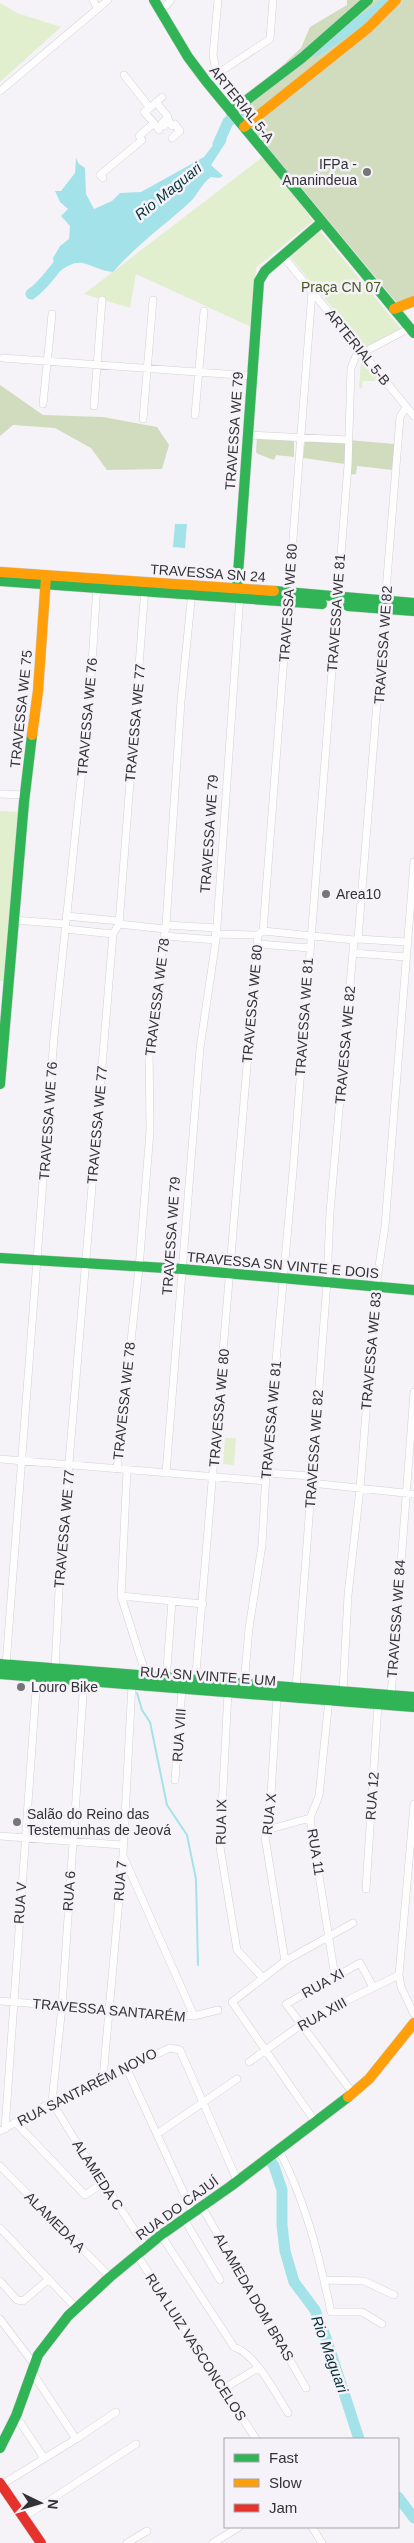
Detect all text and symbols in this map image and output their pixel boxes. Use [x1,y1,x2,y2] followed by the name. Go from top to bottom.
[206,63,278,146] street label: ARTERIAL 5-A
[282,156,357,188] place label: IFPa - Ananindeua
[131,159,205,223] water label: Rio Maguari
[361,166,373,178] marker: IFPa - Ananindeua
[301,279,381,295] park label: Praça CN 07
[322,306,394,388] street label: ARTERIAL 5-B
[222,371,246,491] street label: TRAVESSA WE 79
[276,543,300,663] street label: TRAVESSA WE 80
[324,553,348,673] street label: TRAVESSA WE 81
[150,561,266,585] street label: TRAVESSA SN 24
[371,585,395,705] street label: TRAVESSA WE 82
[7,649,35,769] street label: TRAVESSA WE 75
[74,657,100,777] street label: TRAVESSA WE 76
[122,663,148,783] street label: TRAVESSA WE 77
[197,774,221,894] street label: TRAVESSA WE 79
[336,886,381,902] place label: Area10
[320,888,332,900] marker: Area10
[142,937,172,1057] street label: TRAVESSA WE 78
[239,944,265,1064] street label: TRAVESSA WE 80
[292,957,316,1077] street label: TRAVESSA WE 81
[332,985,358,1105] street label: TRAVESSA WE 82
[36,1061,60,1181] street label: TRAVESSA WE 76
[84,1065,110,1185] street label: TRAVESSA WE 77
[159,1176,183,1296] street label: TRAVESSA WE 79
[186,1249,380,1281] street label: TRAVESSA SN VINTE E DOIS
[358,1291,384,1411] street label: TRAVESSA WE 83
[110,1341,138,1461] street label: TRAVESSA WE 78
[206,1348,232,1468] street label: TRAVESSA WE 80
[258,1360,284,1480] street label: TRAVESSA WE 81
[302,1389,326,1509] street label: TRAVESSA WE 82
[51,1469,77,1589] street label: TRAVESSA WE 77
[384,1559,408,1679] street label: TRAVESSA WE 84
[140,1663,276,1689] street label: RUA SN VINTE E UM
[31,1679,98,1695] place label: Louro Bike
[15,1681,27,1693] marker: Louro Bike
[169,1708,189,1762] street label: RUA VIII
[362,1771,382,1821] street label: RUA 12
[259,1792,279,1836] street label: RUA X
[213,1798,229,1845] street label: RUA IX
[27,1806,171,1838] place label: Salão do Reino das Testemunhas de Jeová
[11,1816,23,1828] marker: Salão do Reino das Testemunhas de Jeová
[304,1827,328,1877] street label: RUA 11
[110,1860,130,1902] street label: RUA 7
[60,1870,78,1912] street label: RUA 6
[11,1881,29,1925] street label: RUA V
[299,1965,347,2001] street label: RUA XI
[295,1994,349,2034] street label: RUA XIII
[32,1995,186,2025] street label: TRAVESSA SANTARÉM
[15,2045,160,2129] street label: RUA SANTARÉM NOVO
[69,2137,127,2213] street label: ALAMEDA C
[133,2173,221,2243] street label: RUA DO CAJUÍ
[22,2189,89,2256] street label: ALAMEDA A
[211,2230,297,2364] street label: ALAMEDA DOM BRAS
[142,2270,250,2424] street label: RUA LUIZ VASCONCELOS
[308,2313,352,2396] water label: Rio Maguari
[224,2438,399,2528] legend
[269,2449,299,2466] text: Fast
[269,2474,302,2491] text: Slow
[15,2478,65,2528] north arrow
[45,2498,61,2510] text: N
[269,2499,297,2516] text: Jam

